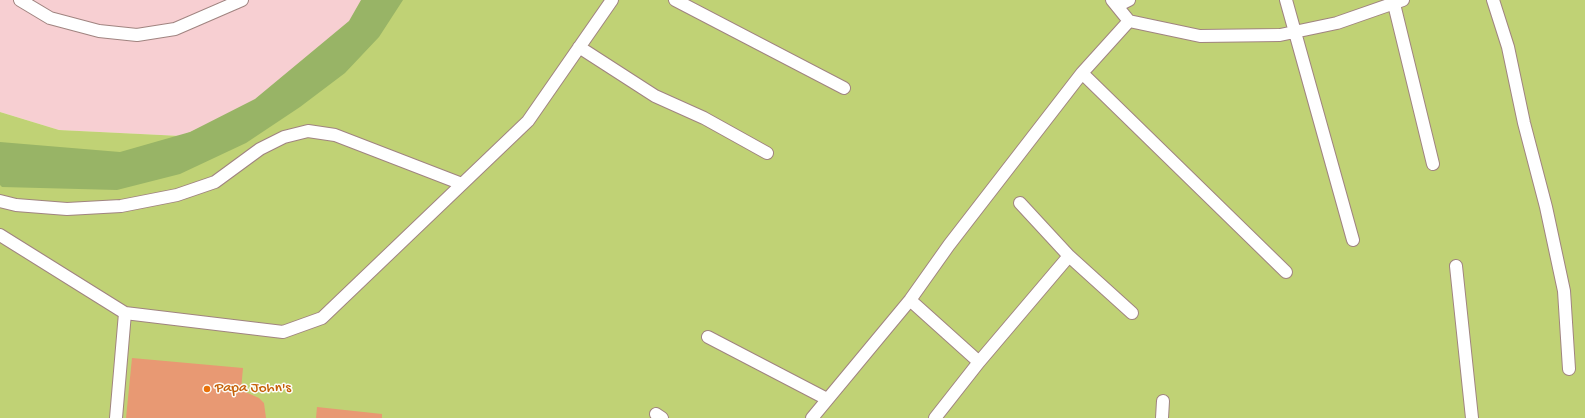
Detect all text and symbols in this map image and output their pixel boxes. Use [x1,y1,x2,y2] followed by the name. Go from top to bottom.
[215,380,291,398] place label: Papa John's
[202,384,212,394] marker: Papa John's

